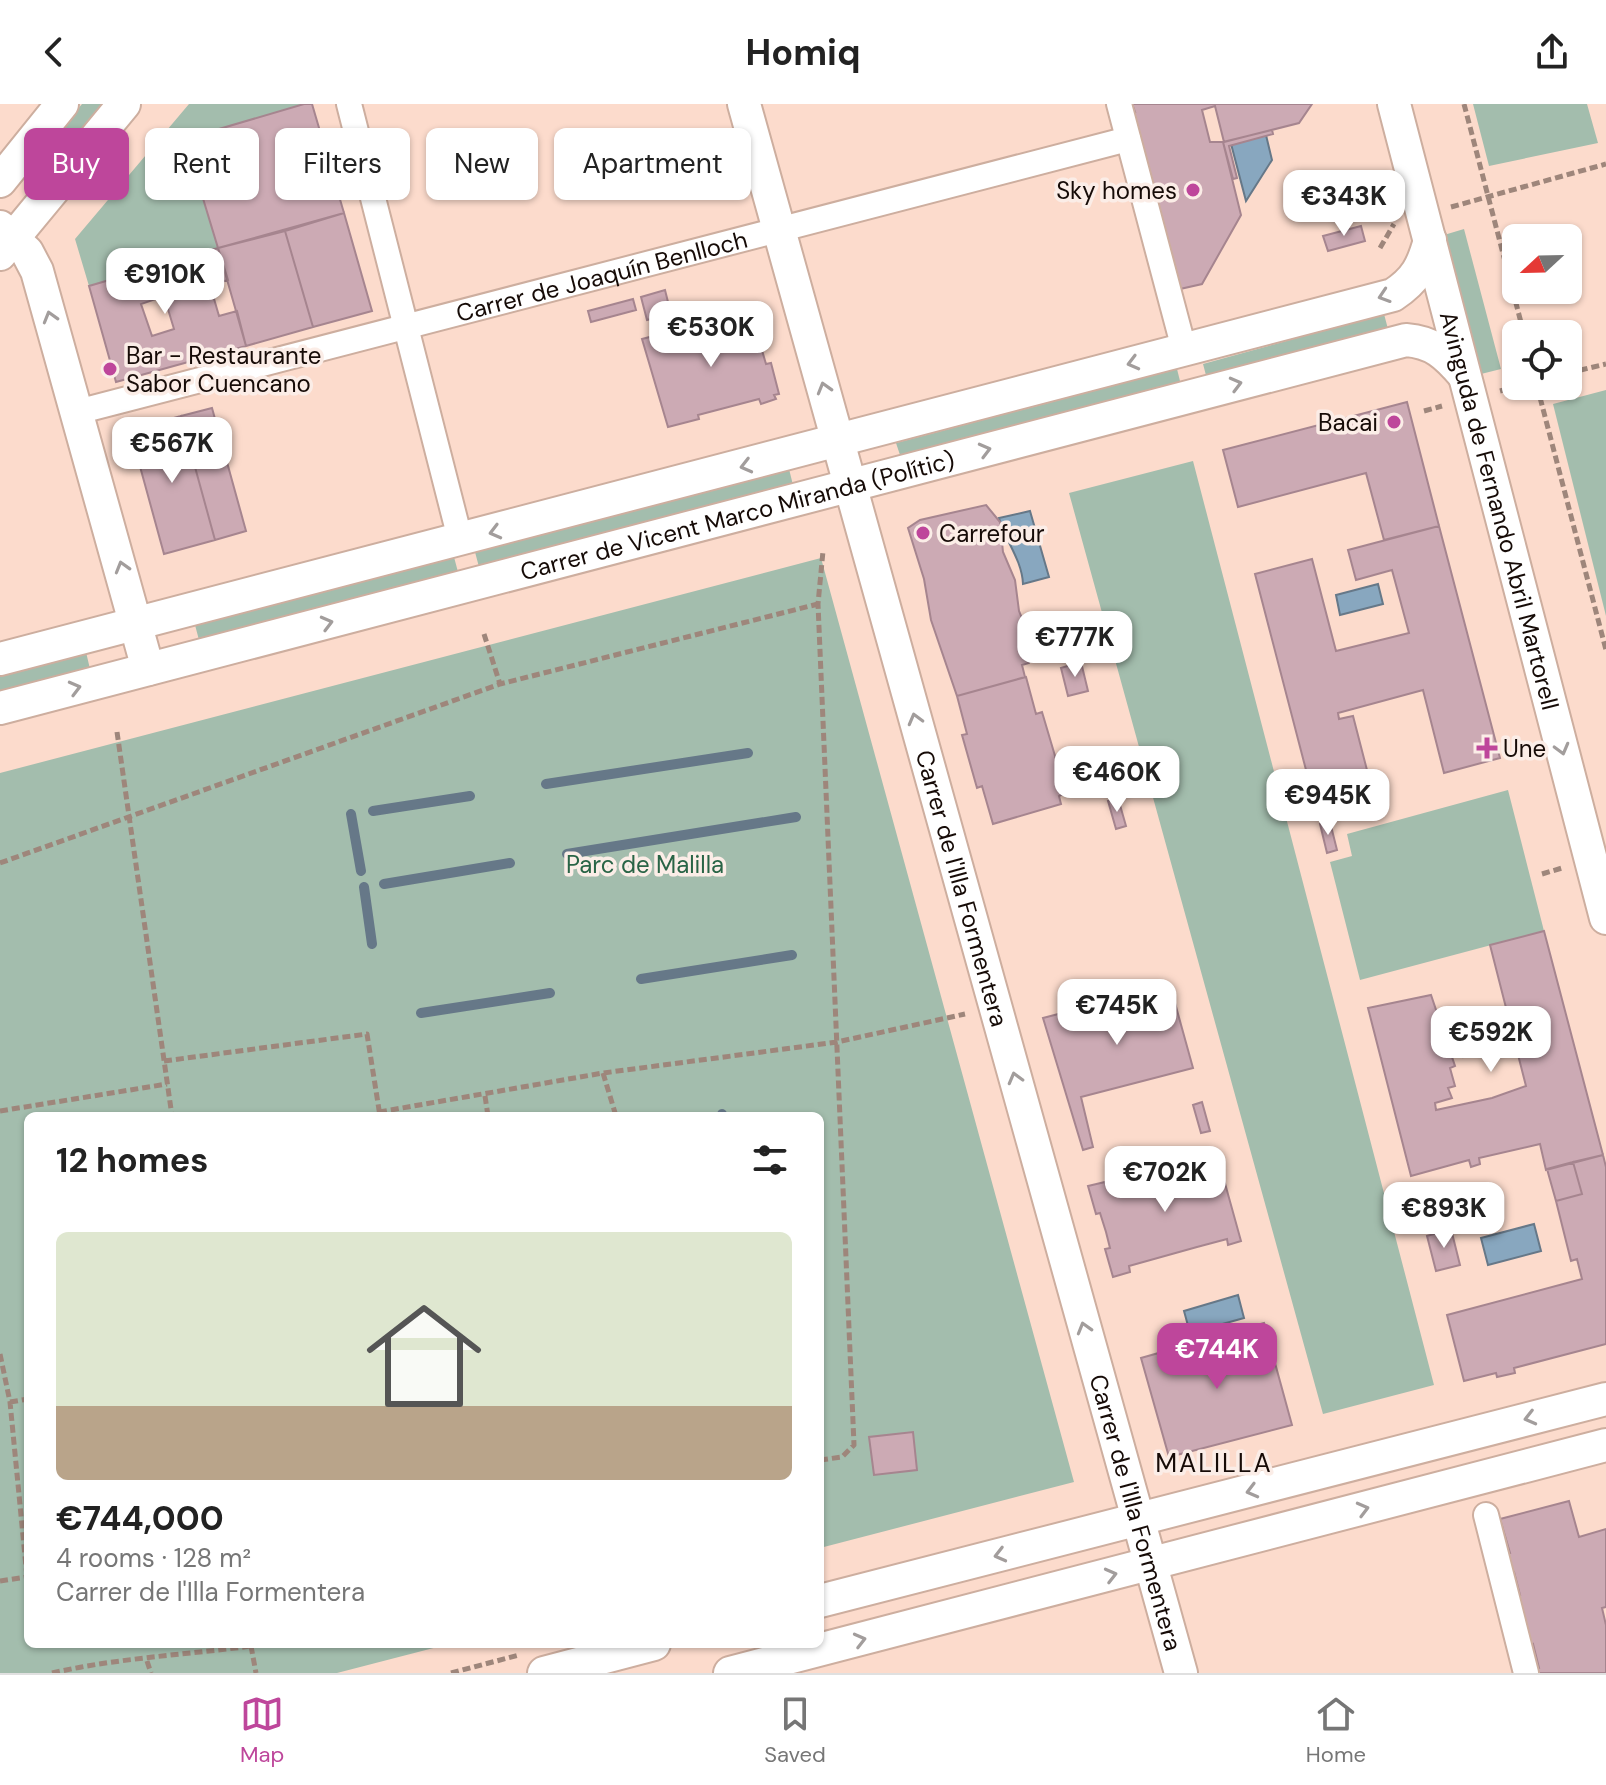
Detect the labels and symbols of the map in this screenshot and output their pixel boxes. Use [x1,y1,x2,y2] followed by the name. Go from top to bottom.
[1288,170,1400,238] pin: €343K
[1056,175,1177,206] place label: Sky homes
[1184,181,1202,199] marker: Sky homes
[453,223,751,328] street label: Carrer de Joaquín Benlloch
[1502,224,1582,304] north arrow
[109,248,221,316] pin: €910K
[1378,287,1391,303] one-way arrow
[655,301,767,369] pin: €530K
[1433,308,1567,713] street label: Avinguda de Fernando Abril Martorell
[43,310,60,324] one-way arrow
[126,340,321,399] place label: Bar - Restaurante Sabor Cuencano
[1126,354,1140,370] one-way arrow
[101,360,119,378] marker: Bar - Restaurante Sabor Cuencano
[1229,377,1243,394] one-way arrow
[817,381,833,395] one-way arrow
[1318,407,1378,438] place label: Bacai
[1385,413,1403,431] marker: Bacai
[116,417,228,485] pin: €567K
[517,443,958,587] street label: Carrer de Vicent Marco Miranda (Polític)
[977,443,991,460] one-way arrow
[740,457,754,474] one-way arrow
[939,518,1045,549] place label: Carrefour
[488,522,502,539] one-way arrow
[914,524,932,542] marker: Carrefour
[114,560,131,574] one-way arrow
[1019,611,1131,679] pin: €777K
[320,615,334,632] one-way arrow
[68,681,82,698] one-way arrow
[908,713,925,727] one-way arrow
[1503,733,1546,764] place label: Une
[1478,739,1496,757] marker: Une
[1553,742,1570,756] one-way arrow
[909,746,1016,1030] street label: Carrer de l'Illa Formentera
[1061,746,1173,814] pin: €460K
[1272,769,1384,837] pin: €945K
[566,849,724,880] park label: Parc de Malilla
[1061,979,1173,1047] pin: €745K
[1435,1006,1547,1074] pin: €592K
[1008,1071,1024,1085] one-way arrow
[1109,1146,1221,1214] pin: €702K
[1388,1182,1500,1250] pin: €893K
[1077,1322,1094,1336] one-way arrow
[1161,1323,1273,1391] pin: €744K
[1083,1371,1190,1654] street label: Carrer de l'Illa Formentera
[1524,1409,1538,1426] one-way arrow
[1155,1446,1273,1480] district label: MALILLA
[1245,1482,1259,1498] one-way arrow
[1355,1502,1369,1519] one-way arrow
[994,1546,1007,1563] one-way arrow
[1104,1568,1118,1585] one-way arrow
[852,1632,866,1649] one-way arrow

